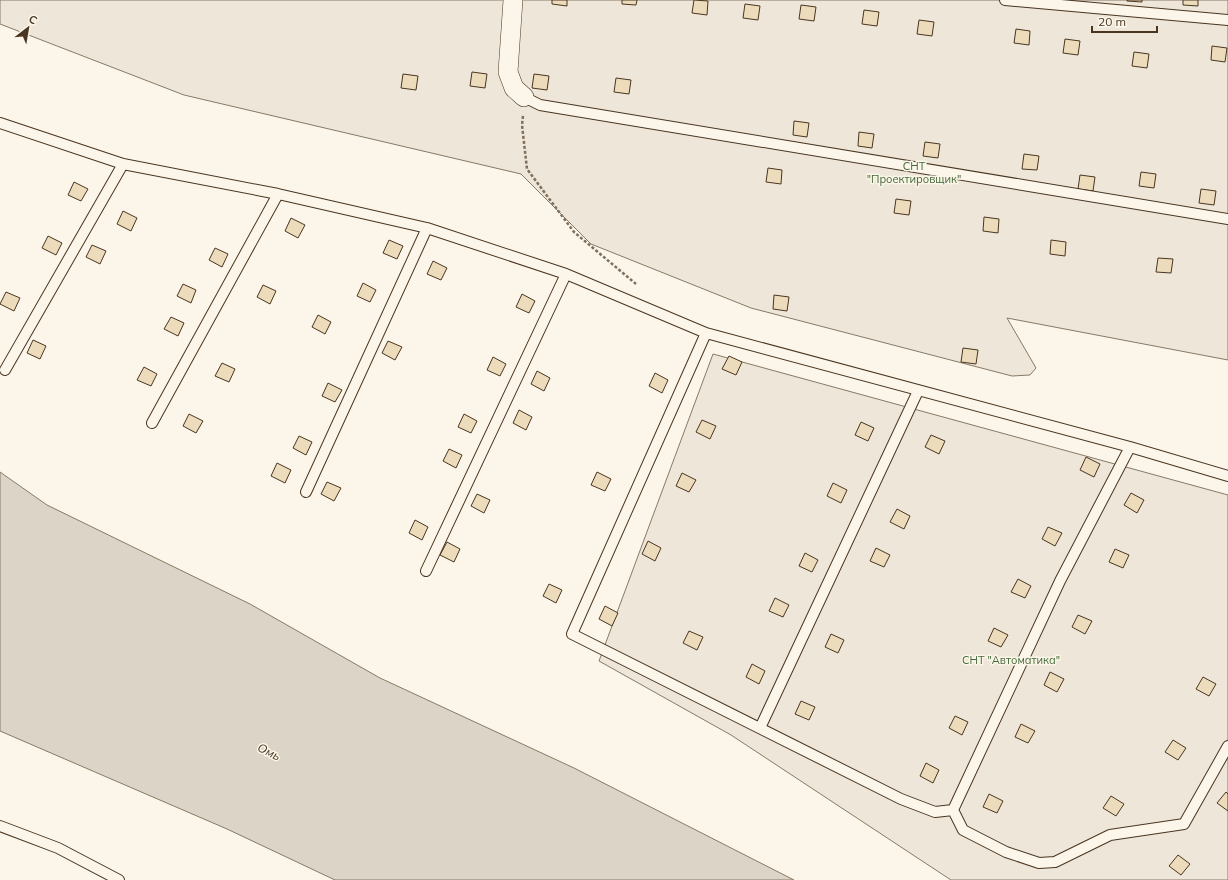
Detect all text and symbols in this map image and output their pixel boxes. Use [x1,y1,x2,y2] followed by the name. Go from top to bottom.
[8,8,48,48] north arrow
[1092,8,1157,34] scale bar
[26,11,40,28] text: С
[1098,14,1126,29] text: 20 m
[867,159,961,186] park label: СНТ "Проектировщик"
[962,653,1060,667] park label: СНТ "Автоматика"
[255,740,284,764] water label: Омь

